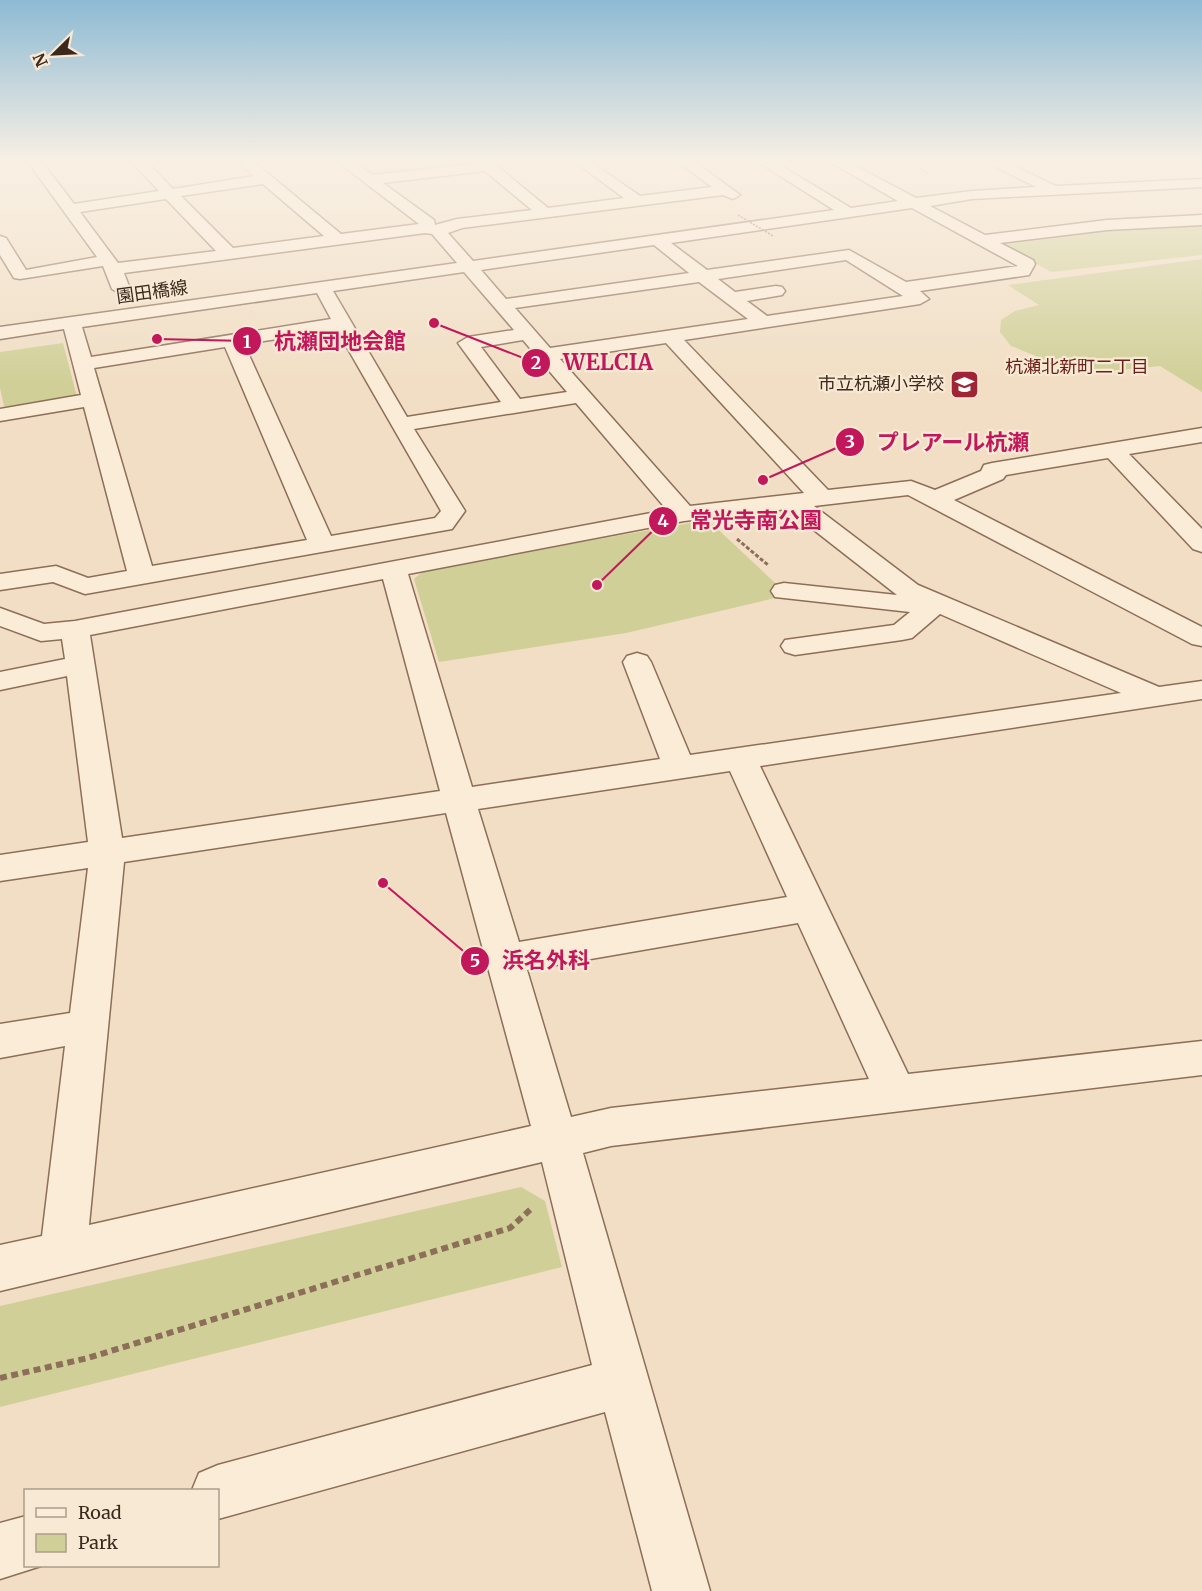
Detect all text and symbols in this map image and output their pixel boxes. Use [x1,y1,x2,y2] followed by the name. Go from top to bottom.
[24,24,84,84] north arrow
[28,50,52,70] text: N
[115,275,189,308] street label: 園田橋線
[232,321,418,361] callout: 杭瀬団地会館
[274,327,406,355] text: 杭瀬団地会館
[243,330,251,353] text: 1
[521,343,665,383] callout: WELCIA
[562,348,654,376] text: WELCIA
[531,351,541,374] text: 2
[1005,355,1149,378] district label: 杭瀬北新町二丁目
[949,368,981,400] school or university icon: 市立杭瀬小学校
[818,372,944,395] place label: 市立杭瀬小学校
[835,422,1041,462] callout: プレアール杭瀬
[877,428,1029,456] text: プレアール杭瀬
[845,430,855,453] text: 3
[648,501,834,541] callout: 常光寺南公園
[690,506,822,534] text: 常光寺南公園
[657,509,669,532] text: 4
[460,941,602,981] callout: 浜名外科
[502,946,590,974] text: 浜名外科
[470,949,480,972] text: 5
[24,1489,219,1567] legend
[78,1501,122,1524] text: Road
[78,1531,119,1554] text: Park

